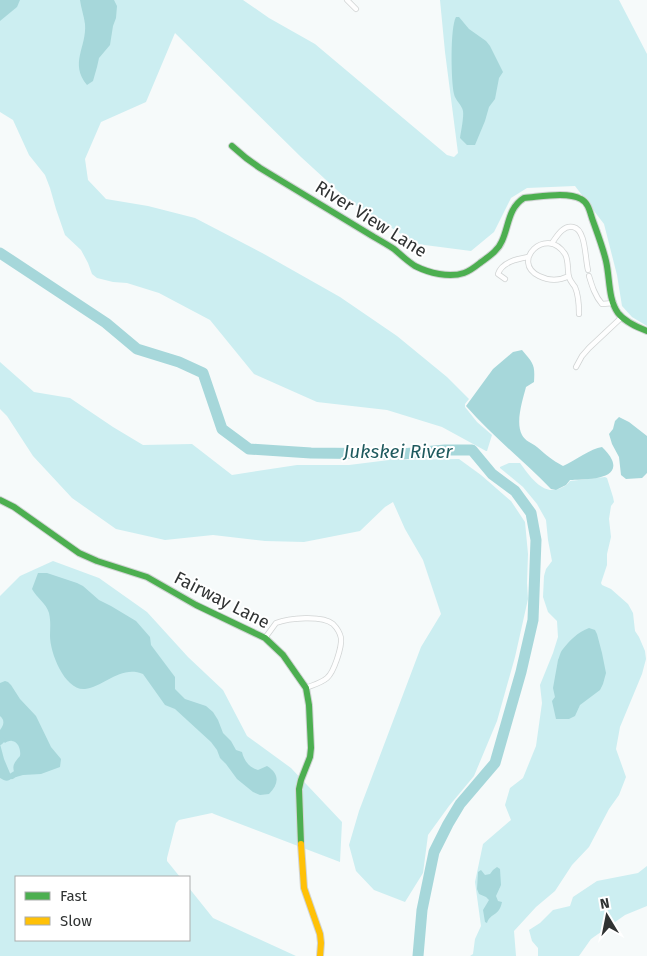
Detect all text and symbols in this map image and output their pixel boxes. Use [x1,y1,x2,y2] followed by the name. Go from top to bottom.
[311,176,431,262] street label: River View Lane
[342,440,453,463] water label: Jukskei River
[171,567,273,633] street label: Fairway Lane
[15,876,190,941] legend
[60,887,87,905] text: Fast
[582,891,632,941] north arrow
[599,895,611,913] text: N
[60,912,92,930] text: Slow

